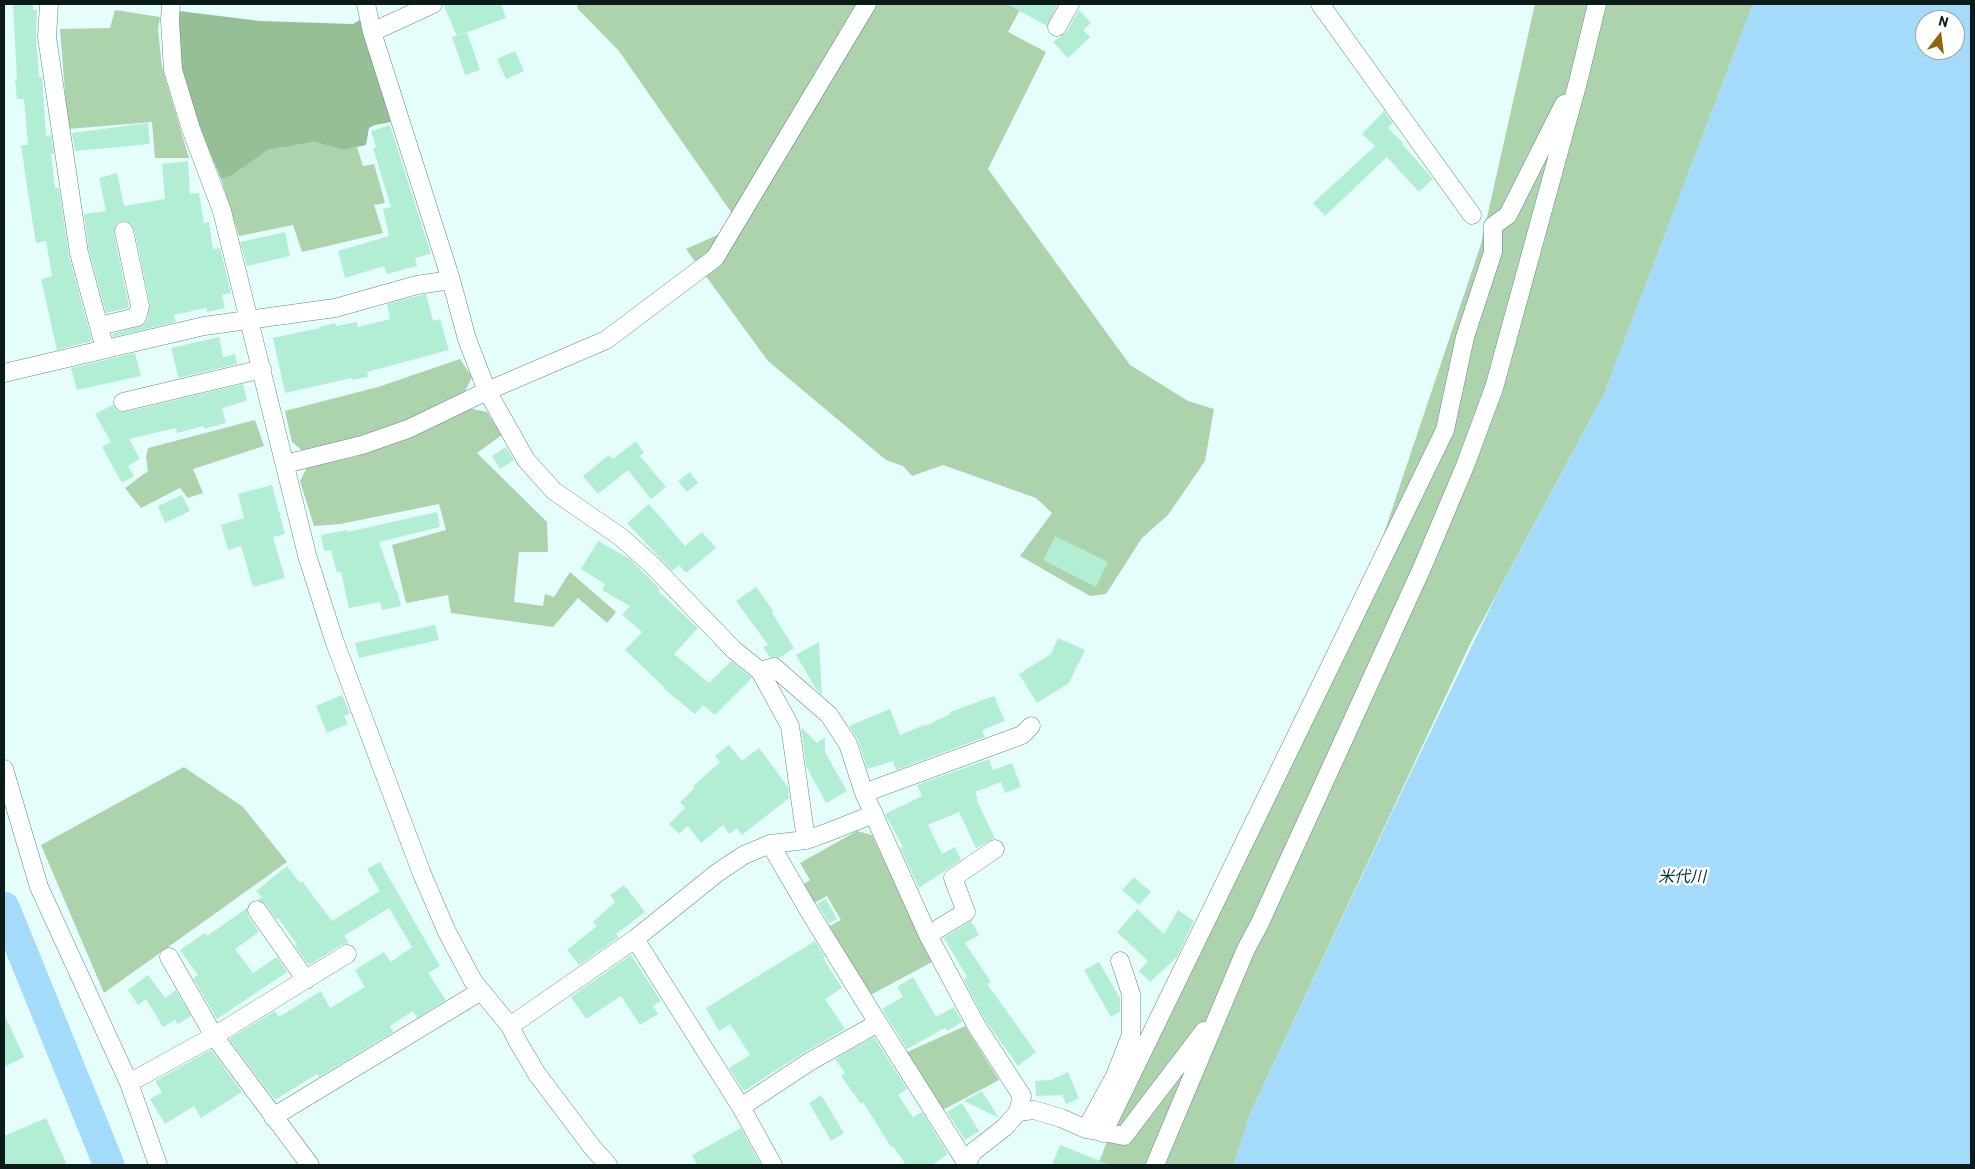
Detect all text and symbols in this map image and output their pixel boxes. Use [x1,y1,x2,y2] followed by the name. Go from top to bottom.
[1915,10,1965,60] north arrow
[1937,12,1950,30] text: N
[1658,867,1706,887] water label: 米代川

